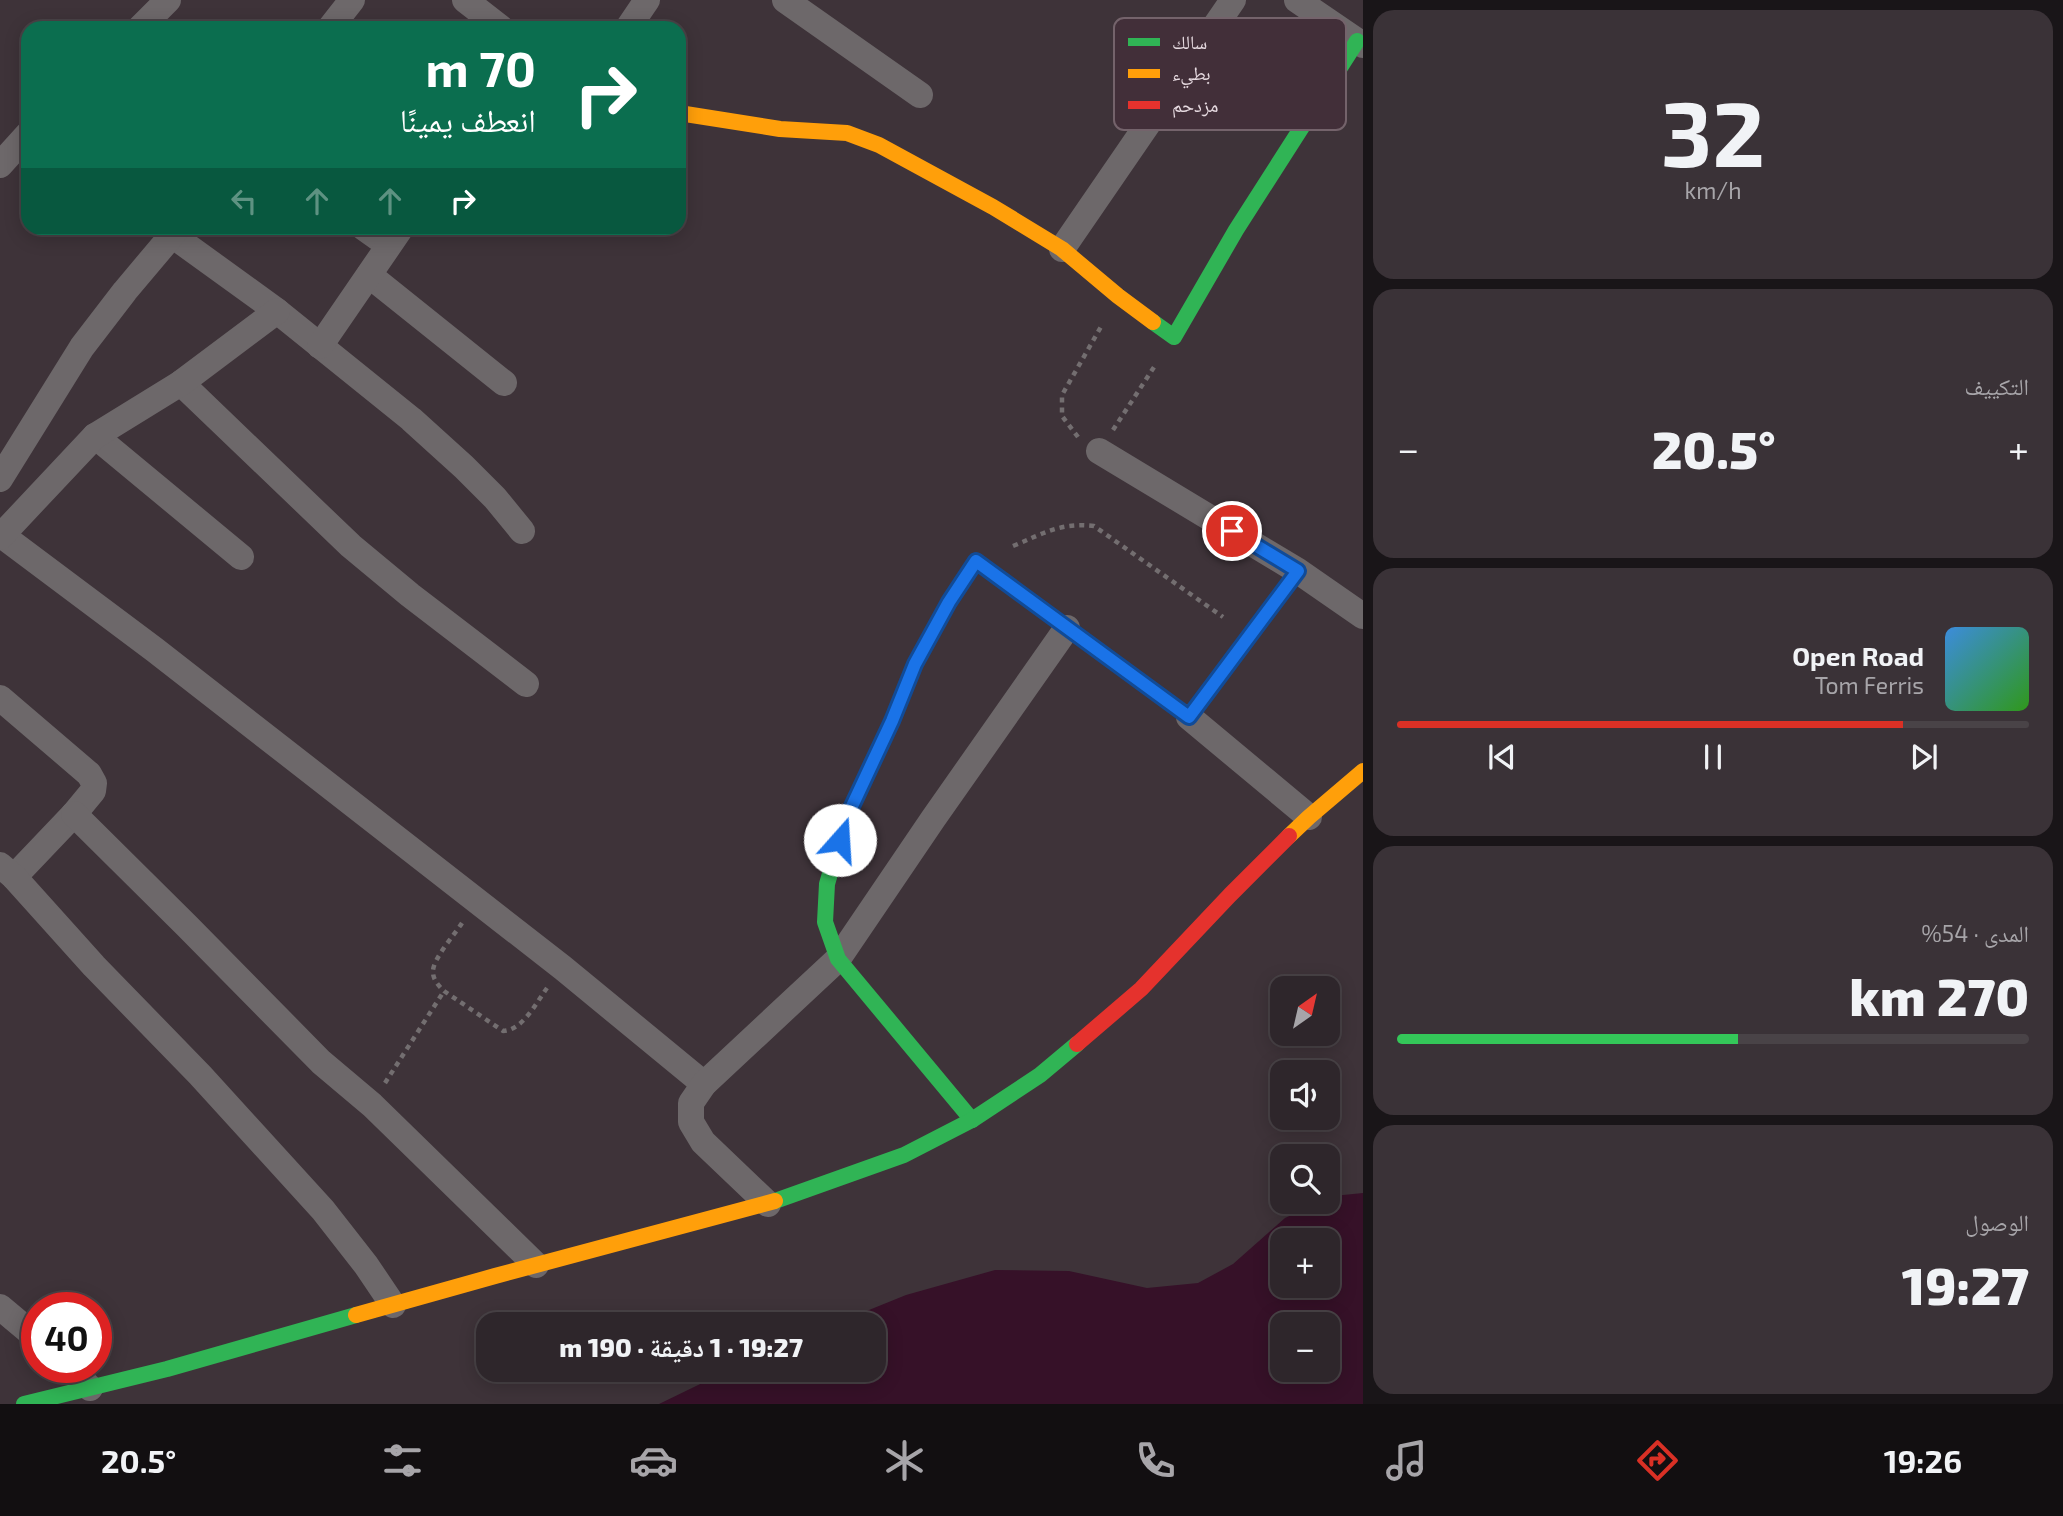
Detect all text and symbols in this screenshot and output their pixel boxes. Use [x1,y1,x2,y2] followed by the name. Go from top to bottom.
[1114,18,1346,130] legend
[1172,30,1207,53] text: سالك
[425,38,536,97] text: 70 m
[560,49,651,140] icon: right
[1172,61,1211,89] text: بطيء
[1661,76,1765,185] text: 32
[1172,93,1218,118] text: مزدحم
[400,100,536,138] text: انعطف يمينًا
[1684,176,1742,204] text: km/h
[225,182,263,220] icon: left
[298,182,336,220] icon: ahead
[371,182,409,220] icon: ahead
[444,182,482,220] icon: right
[1964,372,2029,400] text: التكييف
[1652,417,1776,479] text: 20.5°
[1397,425,1419,471] text: −
[2008,425,2029,471] text: +
[1202,501,1262,561] pin
[1213,512,1251,550] icon: arrive
[1792,640,1924,671] text: Open Road
[1815,671,1924,699] text: Tom Ferris
[1483,738,1521,776] icon: previous
[1694,738,1732,776] icon: pause
[1905,738,1943,776] icon: next
[803,803,877,877] position arrow
[1921,919,2029,947] text: المدى · 54%
[1849,964,2029,1026] text: 270 km
[1270,976,1340,1046] north arrow
[1270,976,1340,1382] map controls
[1270,1060,1340,1130] button: sound
[1270,1144,1340,1214] button: search
[1965,1208,2029,1236] text: الوصول
[1270,1228,1340,1298] button: +
[1902,1253,2029,1315] text: 19:27
[21,1292,112,1383] speed limit sign: 40
[1270,1312,1340,1382] button: −
[559,1331,803,1362] text: 19:27 · 1 دقيقة · 190 m
[378,1436,427,1485] icon: filters
[629,1436,678,1485] icon: car
[880,1436,929,1485] icon: climate
[1131,1436,1180,1485] icon: phone
[1382,1436,1431,1485] icon: music
[1633,1436,1682,1485] icon: directions
[101,1441,176,1479] text: 20.5°
[1884,1441,1962,1479] text: 19:26

